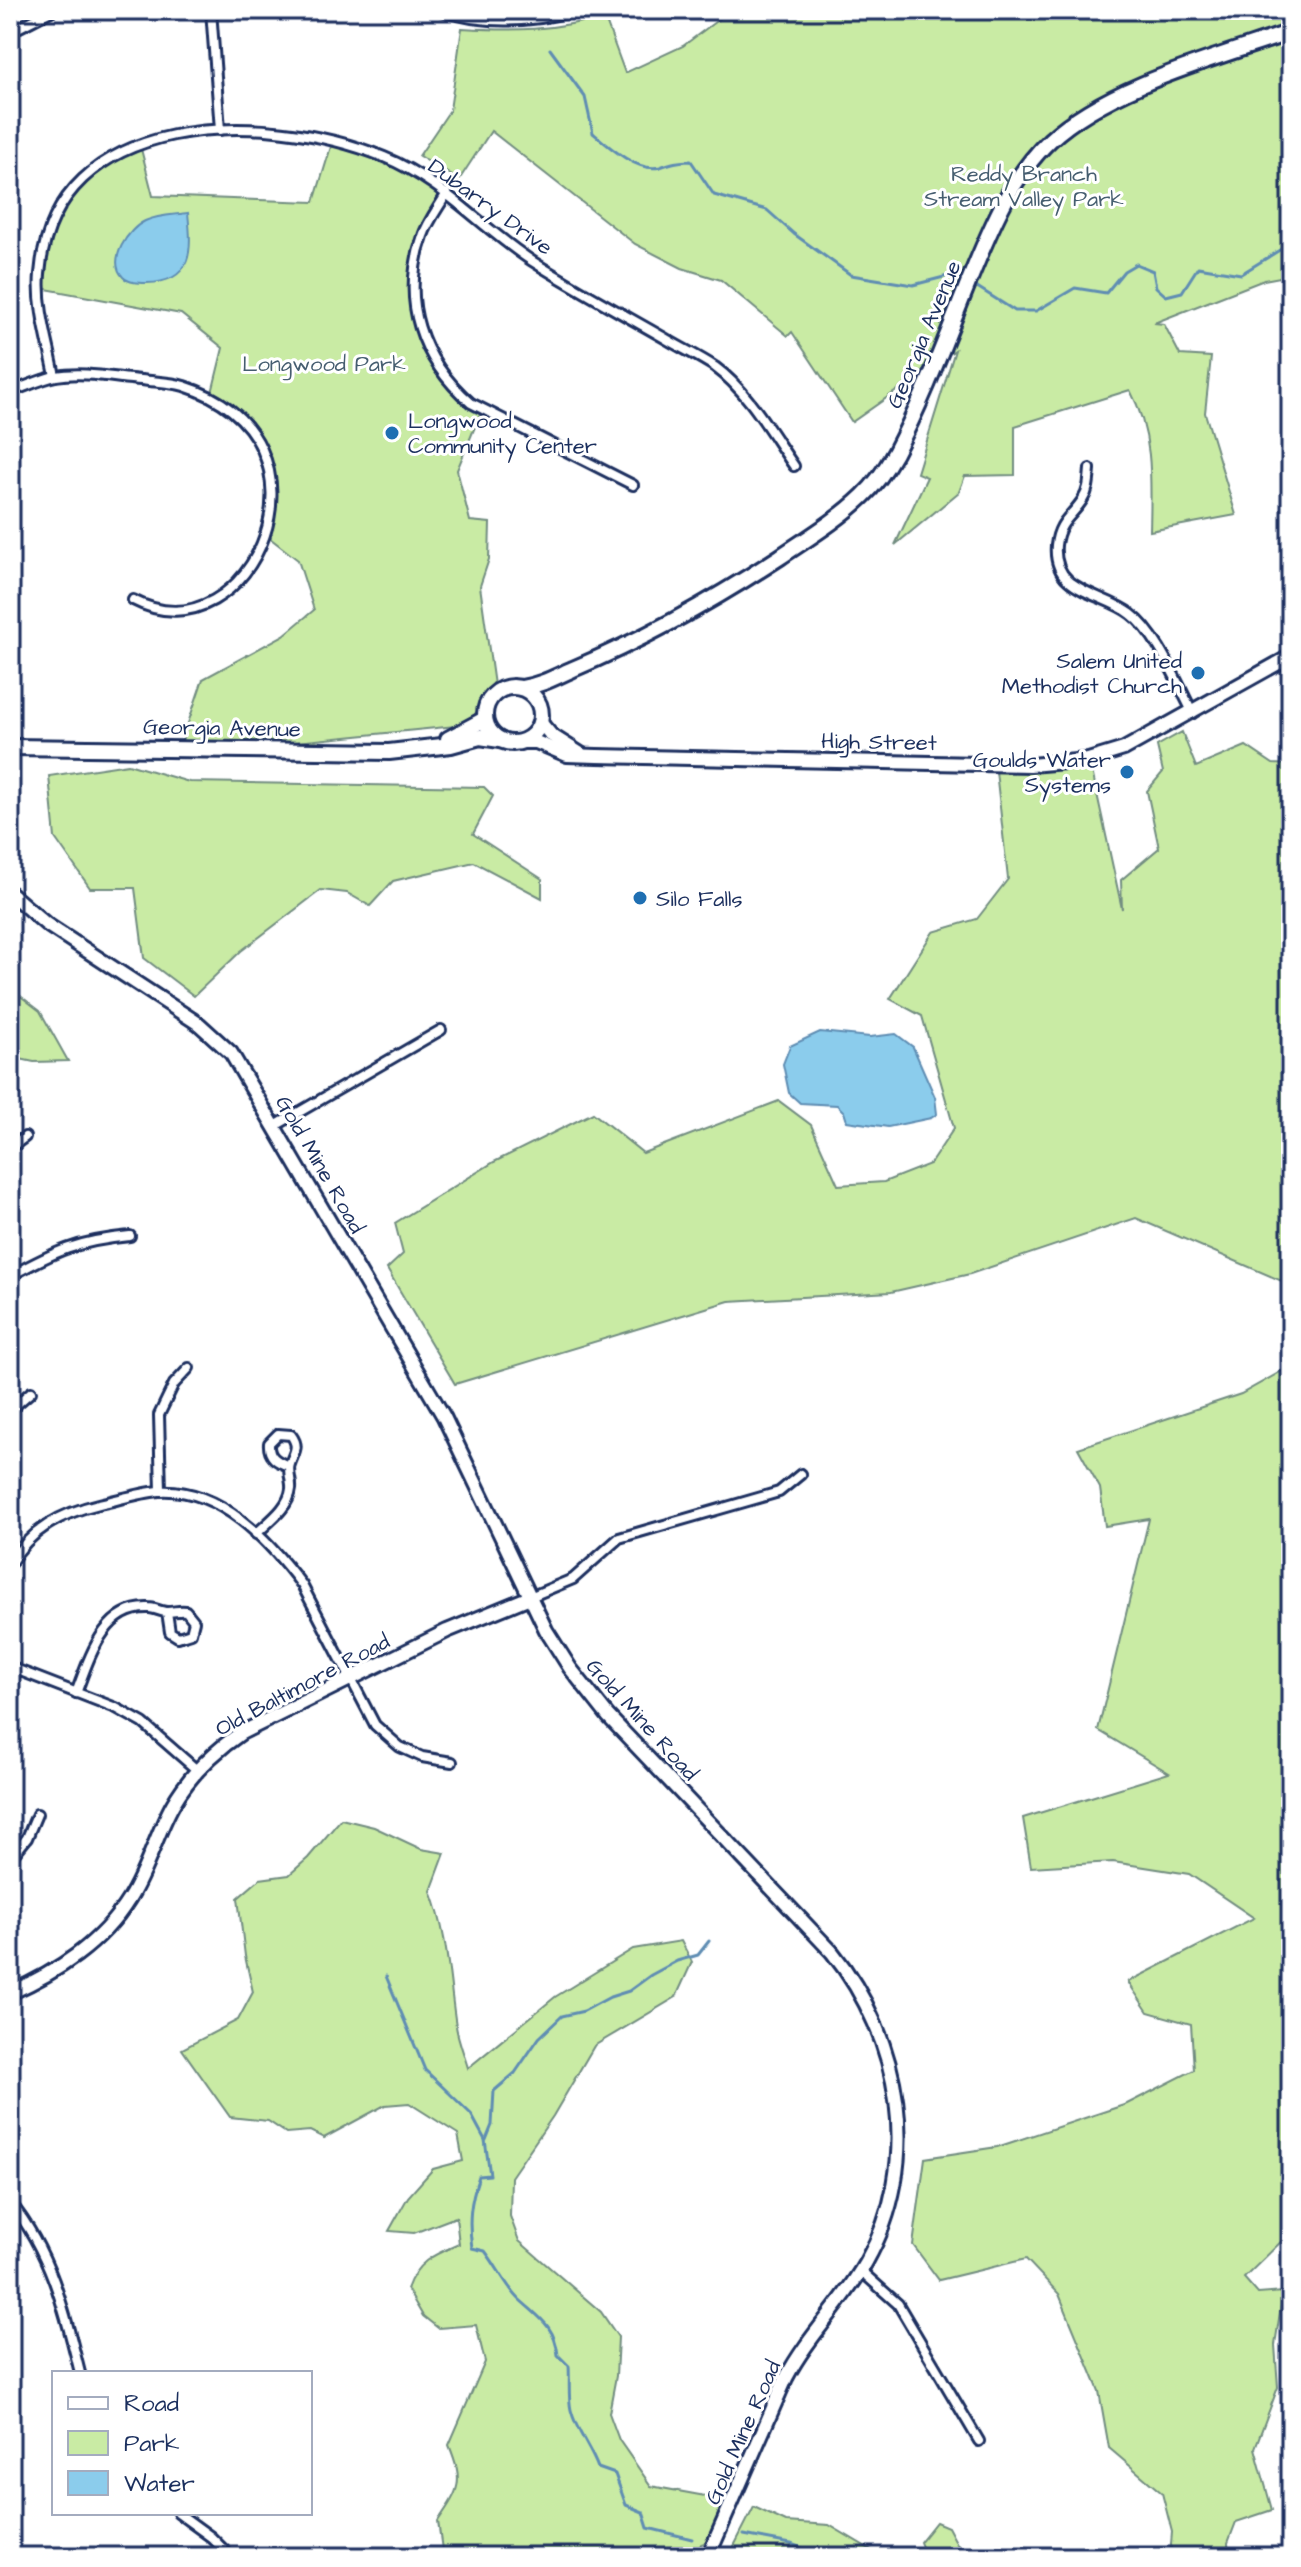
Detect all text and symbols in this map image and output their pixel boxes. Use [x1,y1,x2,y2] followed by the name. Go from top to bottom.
[421,151,559,264] street label: Dubarry Drive
[924,159,1124,216] park label: Reddy Branch Stream Valley Park
[879,256,970,414] street label: Georgia Avenue
[242,349,406,381] park label: Longwood Park
[408,406,597,463] place label: Longwood Community Center
[383,424,401,442] marker: Longwood Community Center
[1002,646,1182,702] place label: Salem United Methodist Church
[1189,664,1207,682] marker: Salem United Methodist Church
[143,712,301,746] street label: Georgia Avenue
[821,726,937,760] street label: High Street
[973,745,1111,802] place label: Goulds Water Systems
[1118,763,1136,781] marker: Goulds Water Systems
[656,884,743,915] place label: Silo Falls
[631,889,649,907] marker: Silo Falls
[268,1090,372,1240] street label: Gold Mine Road
[210,1626,395,1744] street label: Old Baltimore Road
[579,1652,705,1788] street label: Gold Mine Road
[698,2356,789,2510] street label: Gold Mine Road
[52,2371,312,2515] legend
[124,2387,179,2421] text: Road
[124,2427,180,2461] text: Park
[124,2467,195,2501] text: Water

